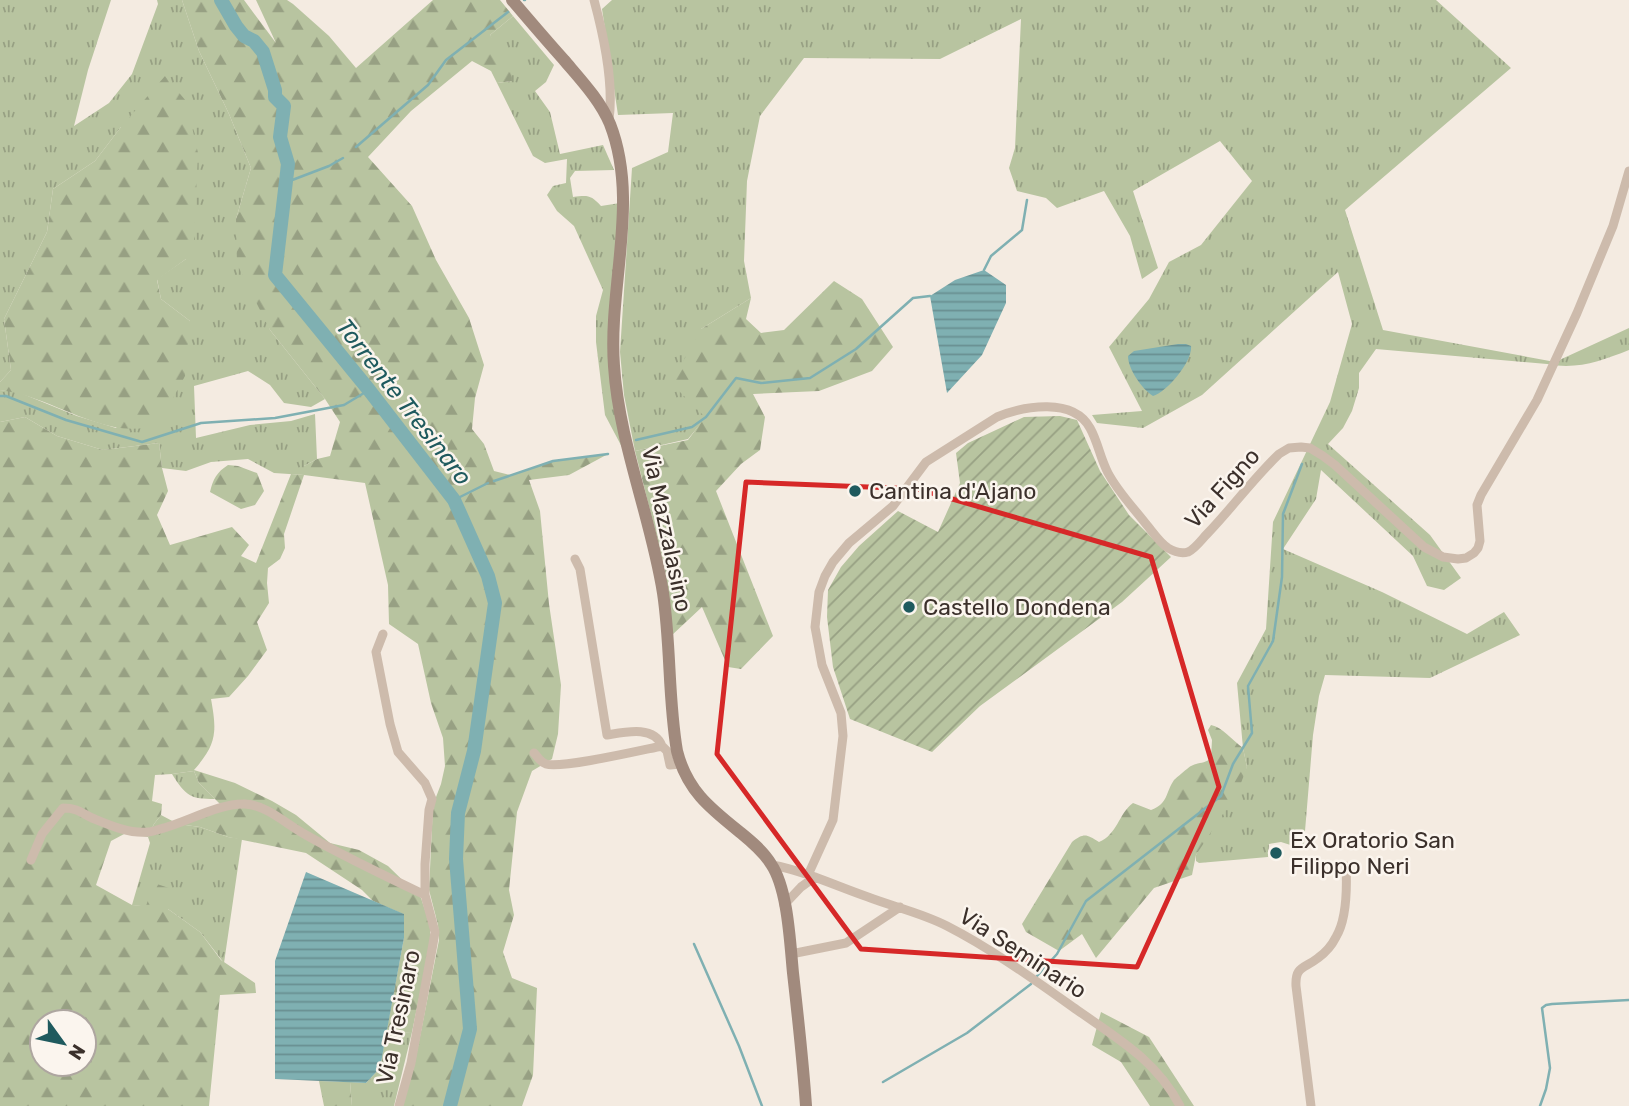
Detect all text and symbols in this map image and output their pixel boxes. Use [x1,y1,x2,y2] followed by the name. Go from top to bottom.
[330,313,478,491] water label: Torrente Tresinaro
[1179,442,1265,534] street label: Via Figno
[636,444,698,614] street label: Via Mazzalasino
[869,477,1037,505] place label: Cantina d'Ajano
[847,483,863,499] marker: Cantina d'Ajano
[923,593,1111,621] place label: Castello Dondena
[901,599,917,615] marker: Castello Dondena
[1290,826,1455,880] place label: Ex Oratorio San Filippo Neri
[1268,845,1284,861] marker: Ex Oratorio San Filippo Neri
[954,901,1092,1005] street label: Via Seminario
[370,947,426,1087] street label: Via Tresinaro
[28,1008,98,1078] north arrow
[63,1040,90,1064] text: N

